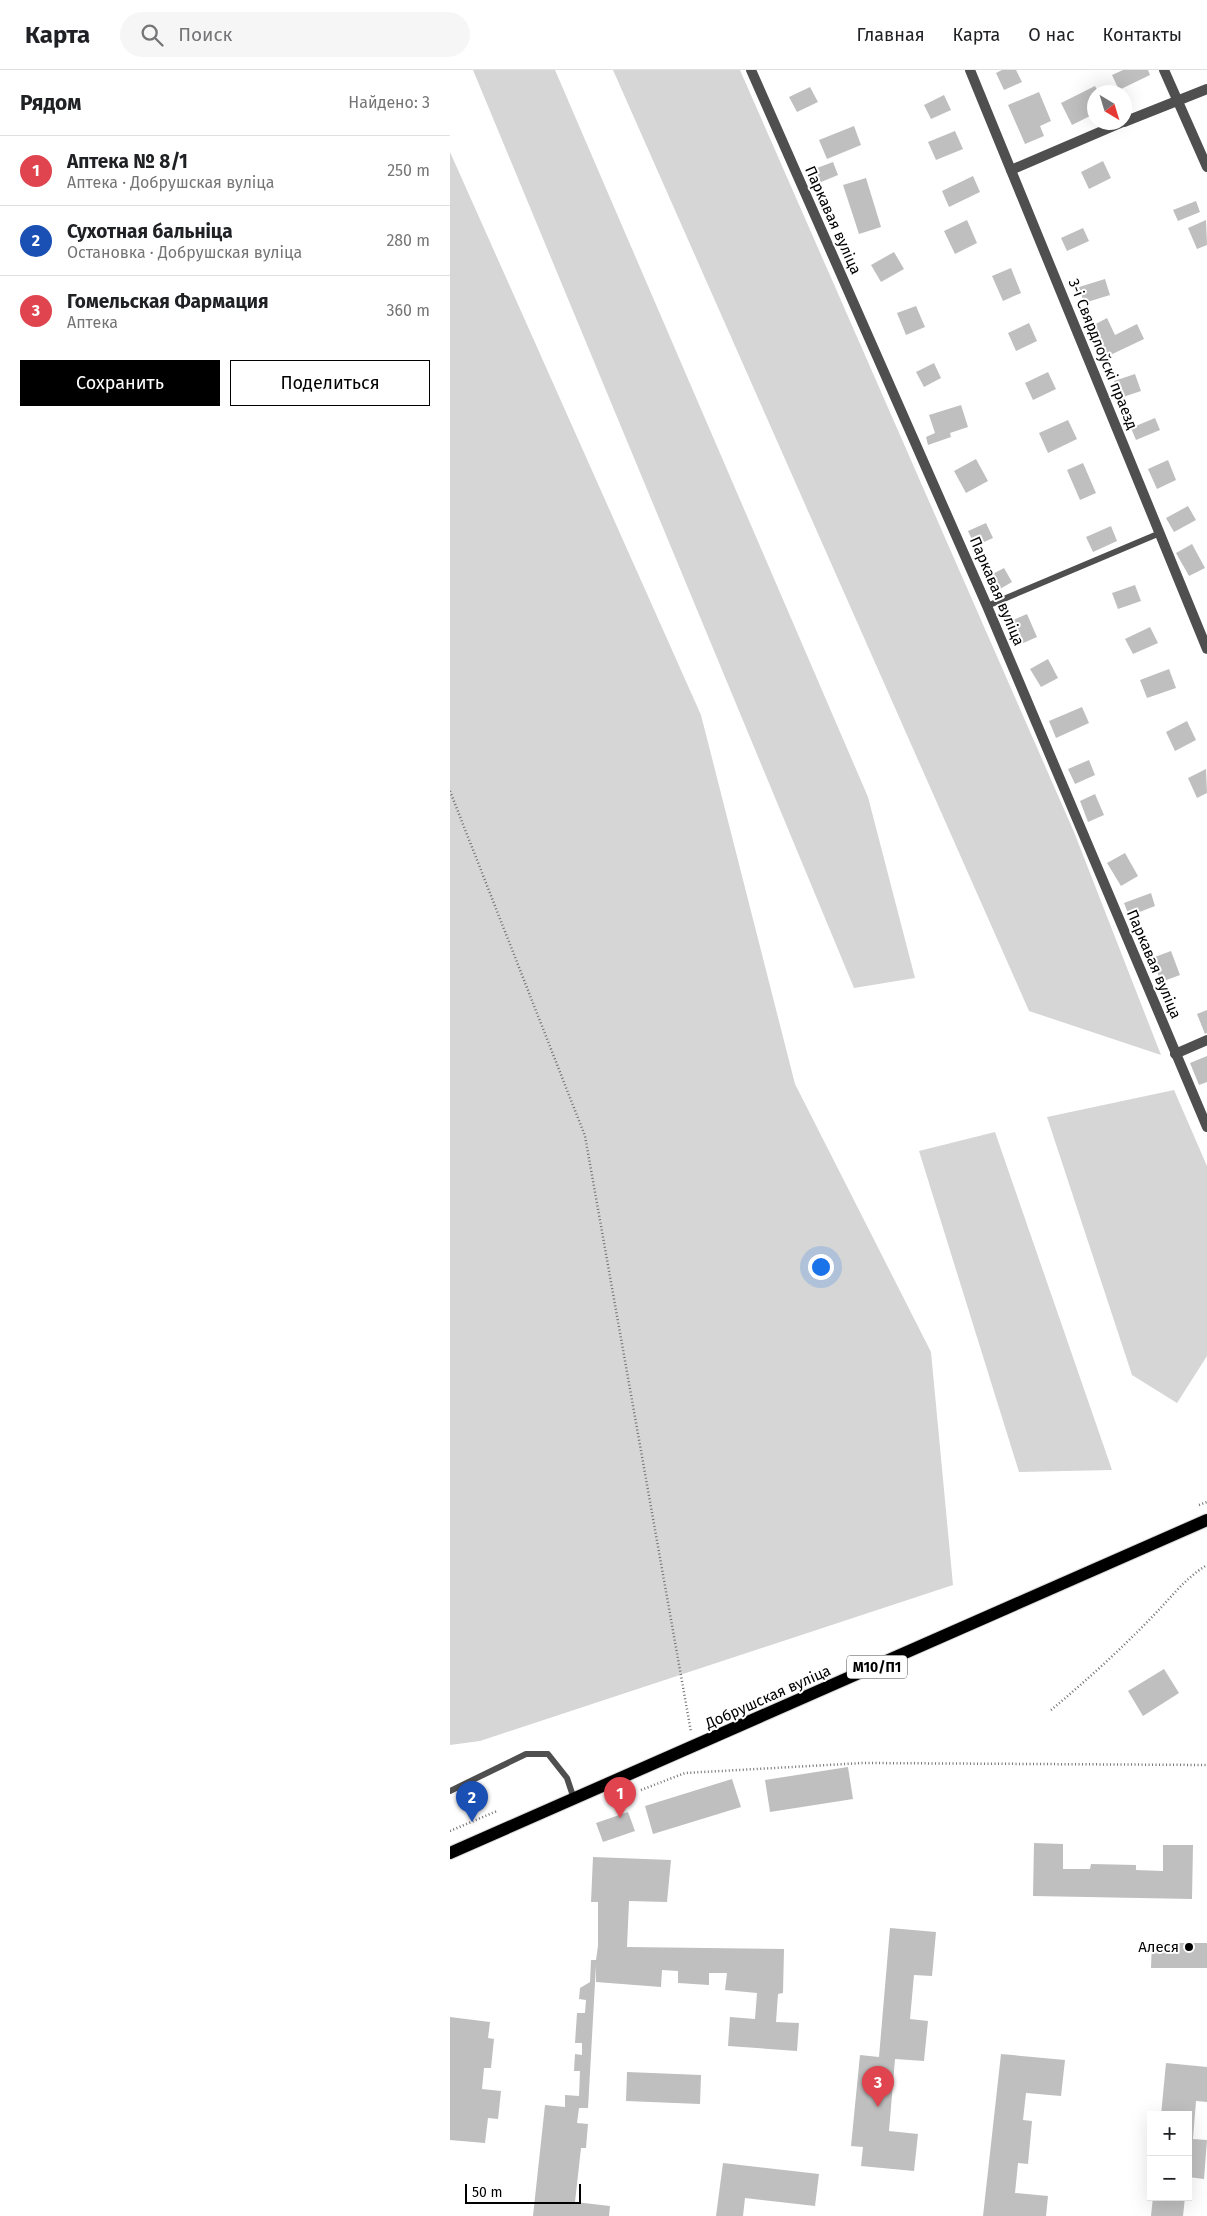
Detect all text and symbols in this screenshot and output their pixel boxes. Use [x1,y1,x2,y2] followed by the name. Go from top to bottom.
[120,12,470,57] search box
[25,21,90,49] text: Карта
[138,21,166,49] icon: search
[178,23,232,46] text: Поиск
[857,24,925,46] text: Главная
[953,24,1000,46] text: Карта
[1028,24,1075,46] text: О нас
[1103,24,1182,46] text: Контакты
[1087,85,1132,130] north arrow
[20,90,81,116] text: Рядом
[348,93,430,112] text: Найдено: 3
[67,150,188,173] text: Аптека № 8/1
[32,161,40,180] text: 1
[387,161,430,180] text: 250 m
[801,163,865,277] street label: Паркавая вуліца
[67,173,274,192] text: Аптека · Добрушская вуліца
[67,220,233,243] text: Сухотная бальніца
[32,231,40,250] text: 2
[386,231,430,250] text: 280 m
[67,243,302,262] text: Остановка · Добрушская вуліца
[1065,276,1141,432] street label: 3-і Свярдлоўскі праезд
[67,290,268,313] text: Гомельская Фармация
[32,301,40,320] text: 3
[387,301,430,320] text: 360 m
[67,313,118,332] text: Аптека
[20,360,220,406] button: Сохранить
[230,360,430,406] button: Поделиться
[966,534,1028,648] street label: Паркавая вуліца
[1123,907,1185,1021] street label: Паркавая вуліца
[808,1254,834,1280] your location
[847,1655,907,1678] road number: М10/П1
[702,1661,833,1733] street label: Добрушская вуліца
[604,1777,636,1818] pin: 1
[456,1781,488,1822] pin: 2
[1138,1938,1179,1956] place label: Алеся
[1183,1941,1195,1953] marker: Алеся
[862,2066,894,2107] pin: 3
[1147,2111,1192,2201] map controls
[1147,2111,1192,2156] button: +
[1147,2156,1192,2201] button: −
[465,2181,581,2204] scale bar
[472,2184,503,2201] text: 50 m

